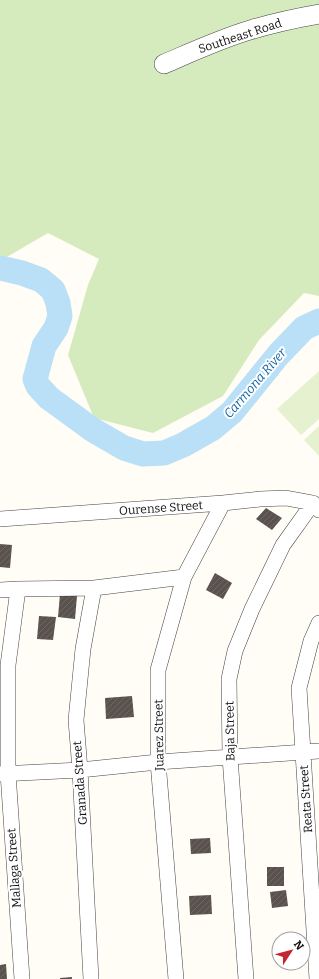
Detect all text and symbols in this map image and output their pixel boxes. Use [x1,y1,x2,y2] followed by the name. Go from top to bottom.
[197,16,283,56] street label: Southeast Road
[221,345,290,421] water label: Carmona River
[119,498,204,518] street label: Ourense Street
[151,699,167,772] street label: Juarez Street
[222,700,238,761] street label: Baja Street
[70,740,90,826] street label: Granada Street
[297,764,315,833] street label: Reata Street
[4,827,24,908] street label: Mallaga Street
[271,931,311,971] north arrow
[291,938,307,953] text: N

